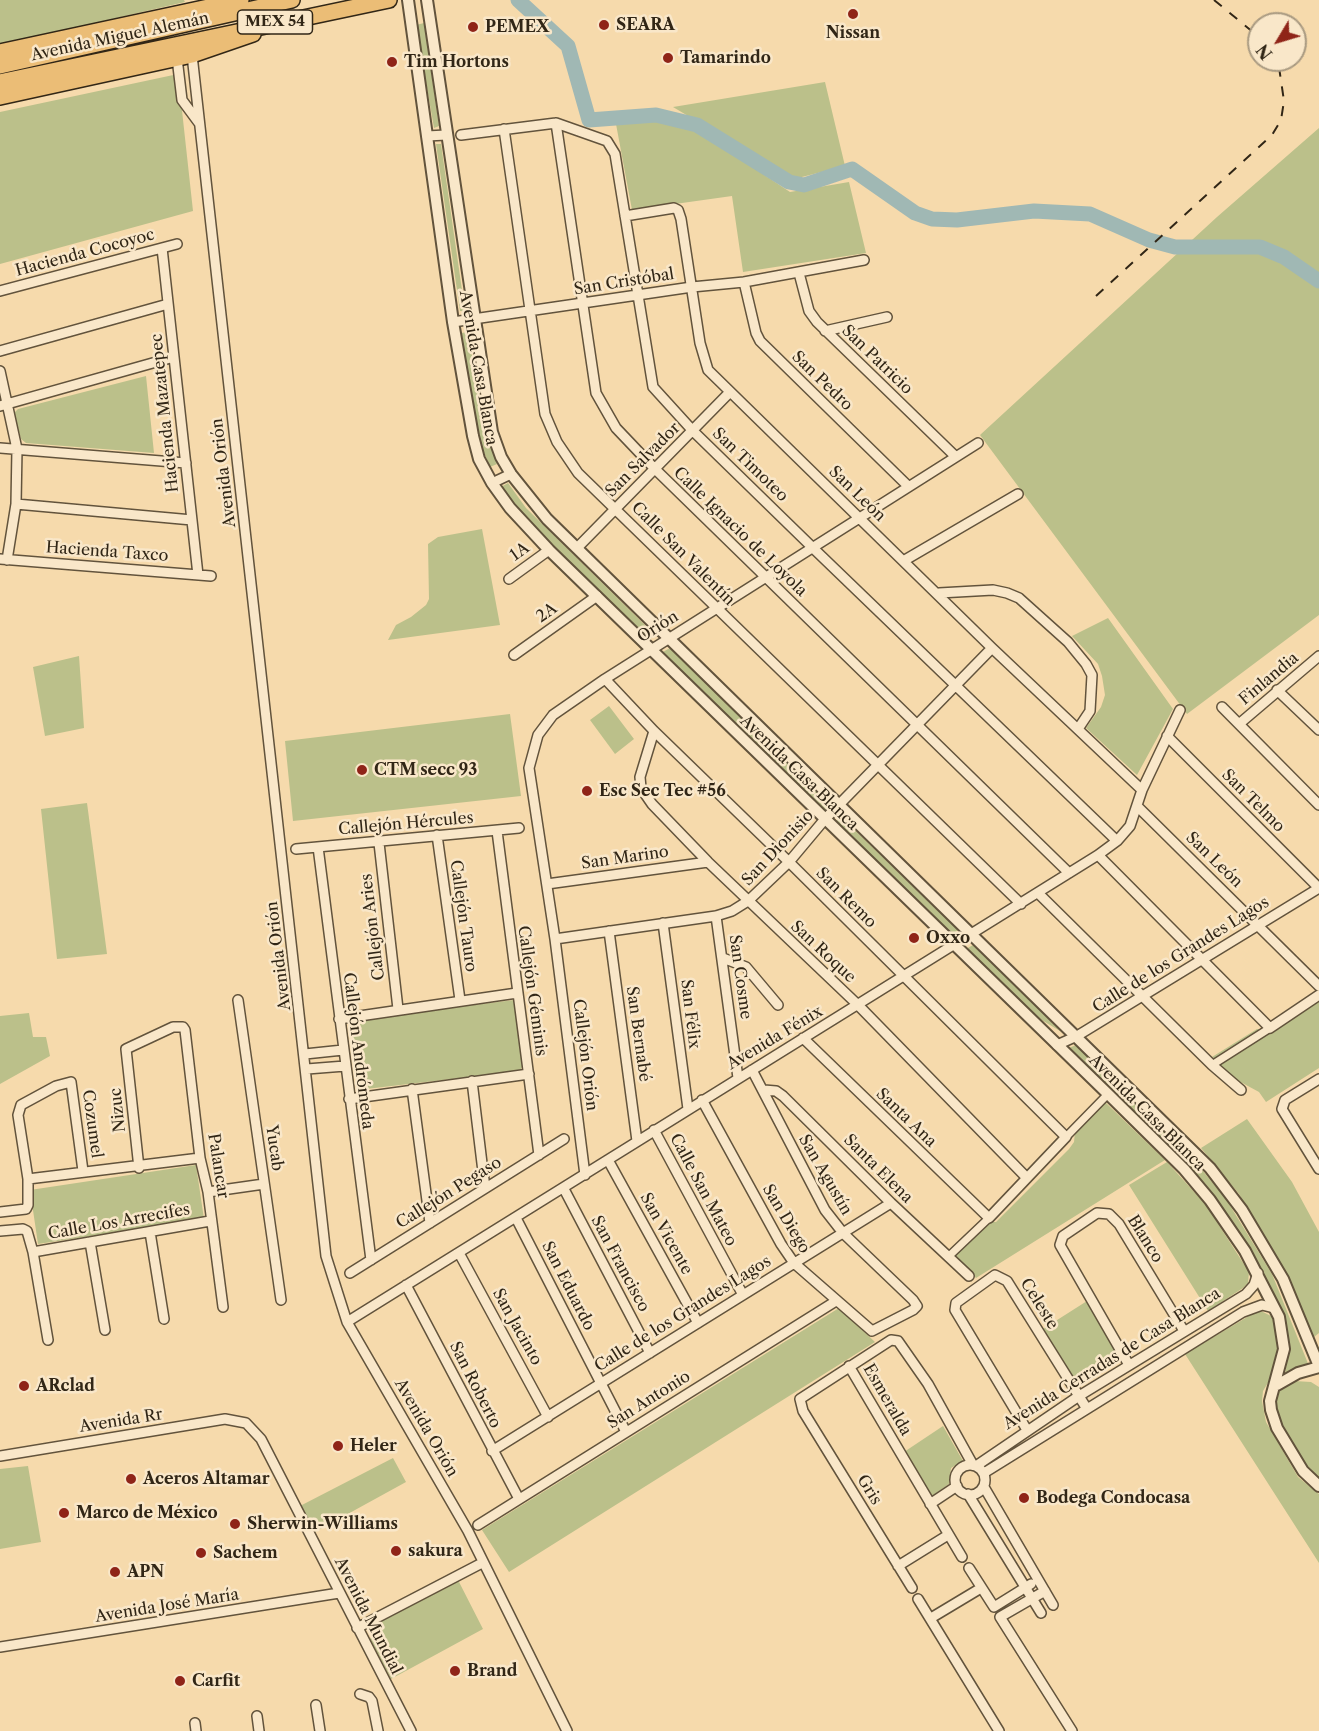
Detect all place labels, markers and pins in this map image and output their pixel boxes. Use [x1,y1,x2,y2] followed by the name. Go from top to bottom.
[846,7,860,21] marker: Nissan
[616,15,675,35] place label: SEARA
[485,17,549,37] place label: PEMEX
[597,18,611,32] marker: SEARA
[466,20,480,34] marker: PEMEX
[826,23,880,43] place label: Nissan
[680,48,771,68] place label: Tamarindo
[661,51,675,65] marker: Tamarindo
[404,52,509,72] place label: Tim Hortons
[385,55,399,69] marker: Tim Hortons
[374,760,477,780] place label: CTM secc 93
[355,763,369,777] marker: CTM secc 93
[599,781,726,801] place label: Esc Sec Tec #56
[580,784,594,798] marker: Esc Sec Tec #56
[926,928,970,948] place label: Oxxo
[907,931,921,945] marker: Oxxo
[36,1376,95,1396] place label: ARclad
[17,1379,31,1393] marker: ARclad
[350,1436,397,1456] place label: Heler
[331,1439,345,1453] marker: Heler
[143,1469,269,1489] place label: Aceros Altamar
[124,1472,138,1486] marker: Aceros Altamar
[1036,1488,1190,1508] place label: Bodega Condocasa
[1017,1491,1031,1505] marker: Bodega Condocasa
[76,1503,218,1523] place label: Marco de México
[57,1506,71,1520] marker: Marco de México
[247,1514,398,1534] place label: Sherwin-Williams
[228,1517,242,1531] marker: Sherwin-Williams
[408,1541,463,1561] place label: sakura
[213,1543,278,1563] place label: Sachem
[389,1544,403,1558] marker: sakura
[194,1546,208,1560] marker: Sachem
[127,1562,164,1582] place label: APN
[108,1565,122,1579] marker: APN
[467,1661,517,1681] place label: Brand
[448,1664,462,1678] marker: Brand
[192,1671,240,1691] place label: Carfit
[173,1674,187,1688] marker: Carfit

